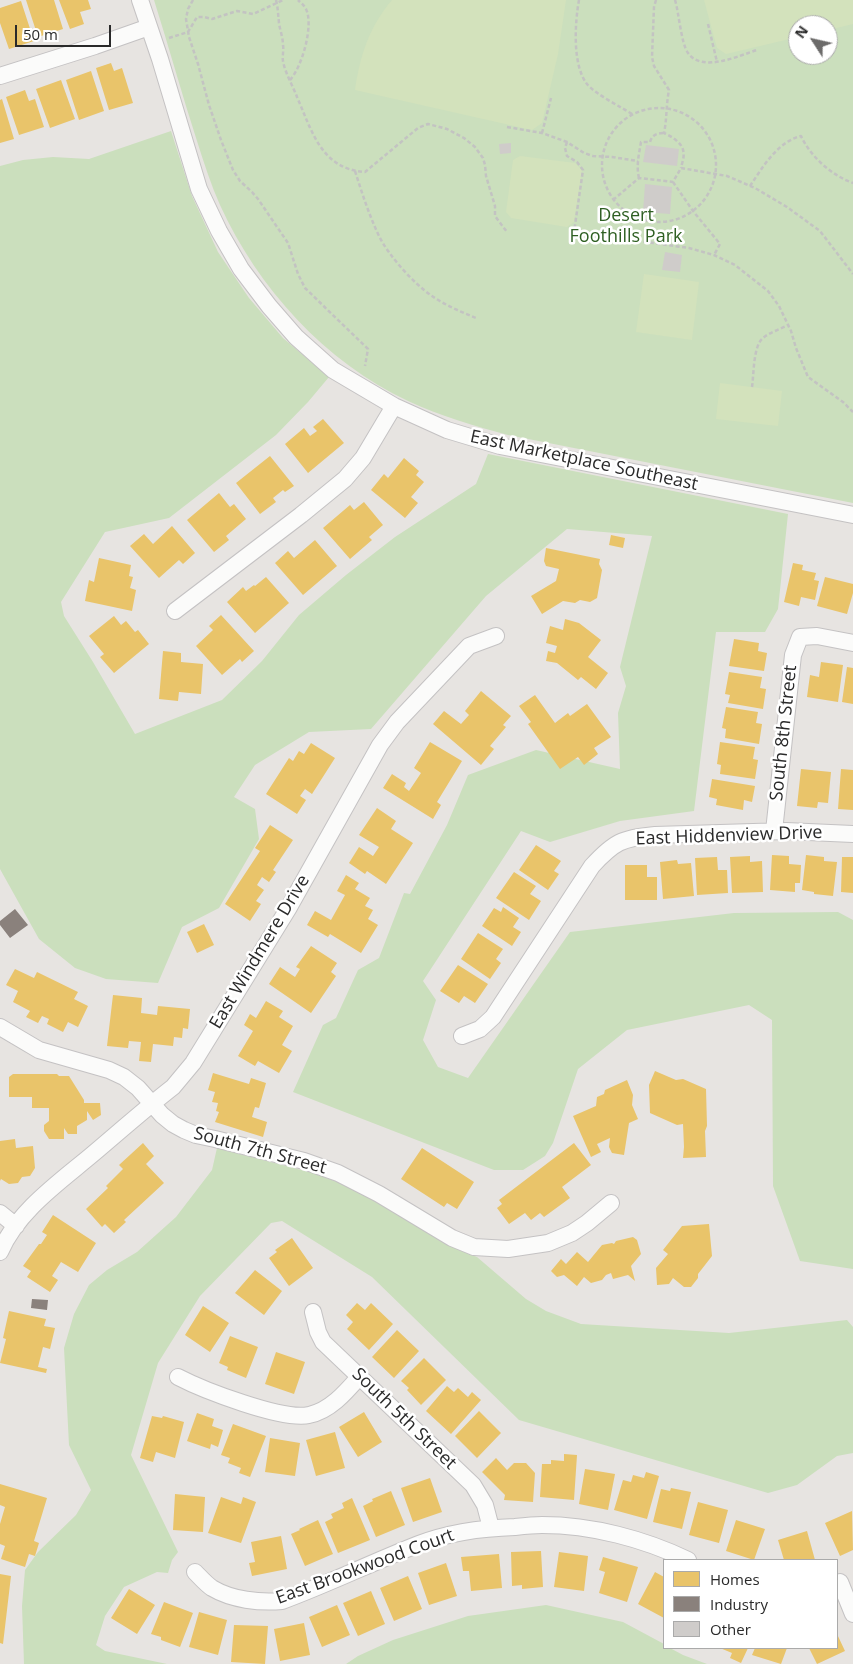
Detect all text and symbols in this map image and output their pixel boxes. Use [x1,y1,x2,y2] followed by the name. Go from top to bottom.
[18,15,114,47] scale bar
[788,15,838,65] north arrow
[790,22,812,42] text: N
[23,24,58,44] text: 50 m
[570,205,682,248] park label: Desert Foothills Park
[468,426,700,496] street label: East Marketplace Southeast
[766,664,802,802] street label: South 8th Street
[635,822,823,850] street label: East Hiddenview Drive
[205,871,315,1033] street label: East Windmere Drive
[191,1123,329,1179] street label: South 7th Street
[347,1364,461,1474] street label: South 5th Street
[273,1525,457,1609] street label: East Brookwood Court
[663,1559,838,1649] legend
[710,1569,760,1589] text: Homes
[710,1594,768,1614] text: Industry
[710,1619,751,1639] text: Other

